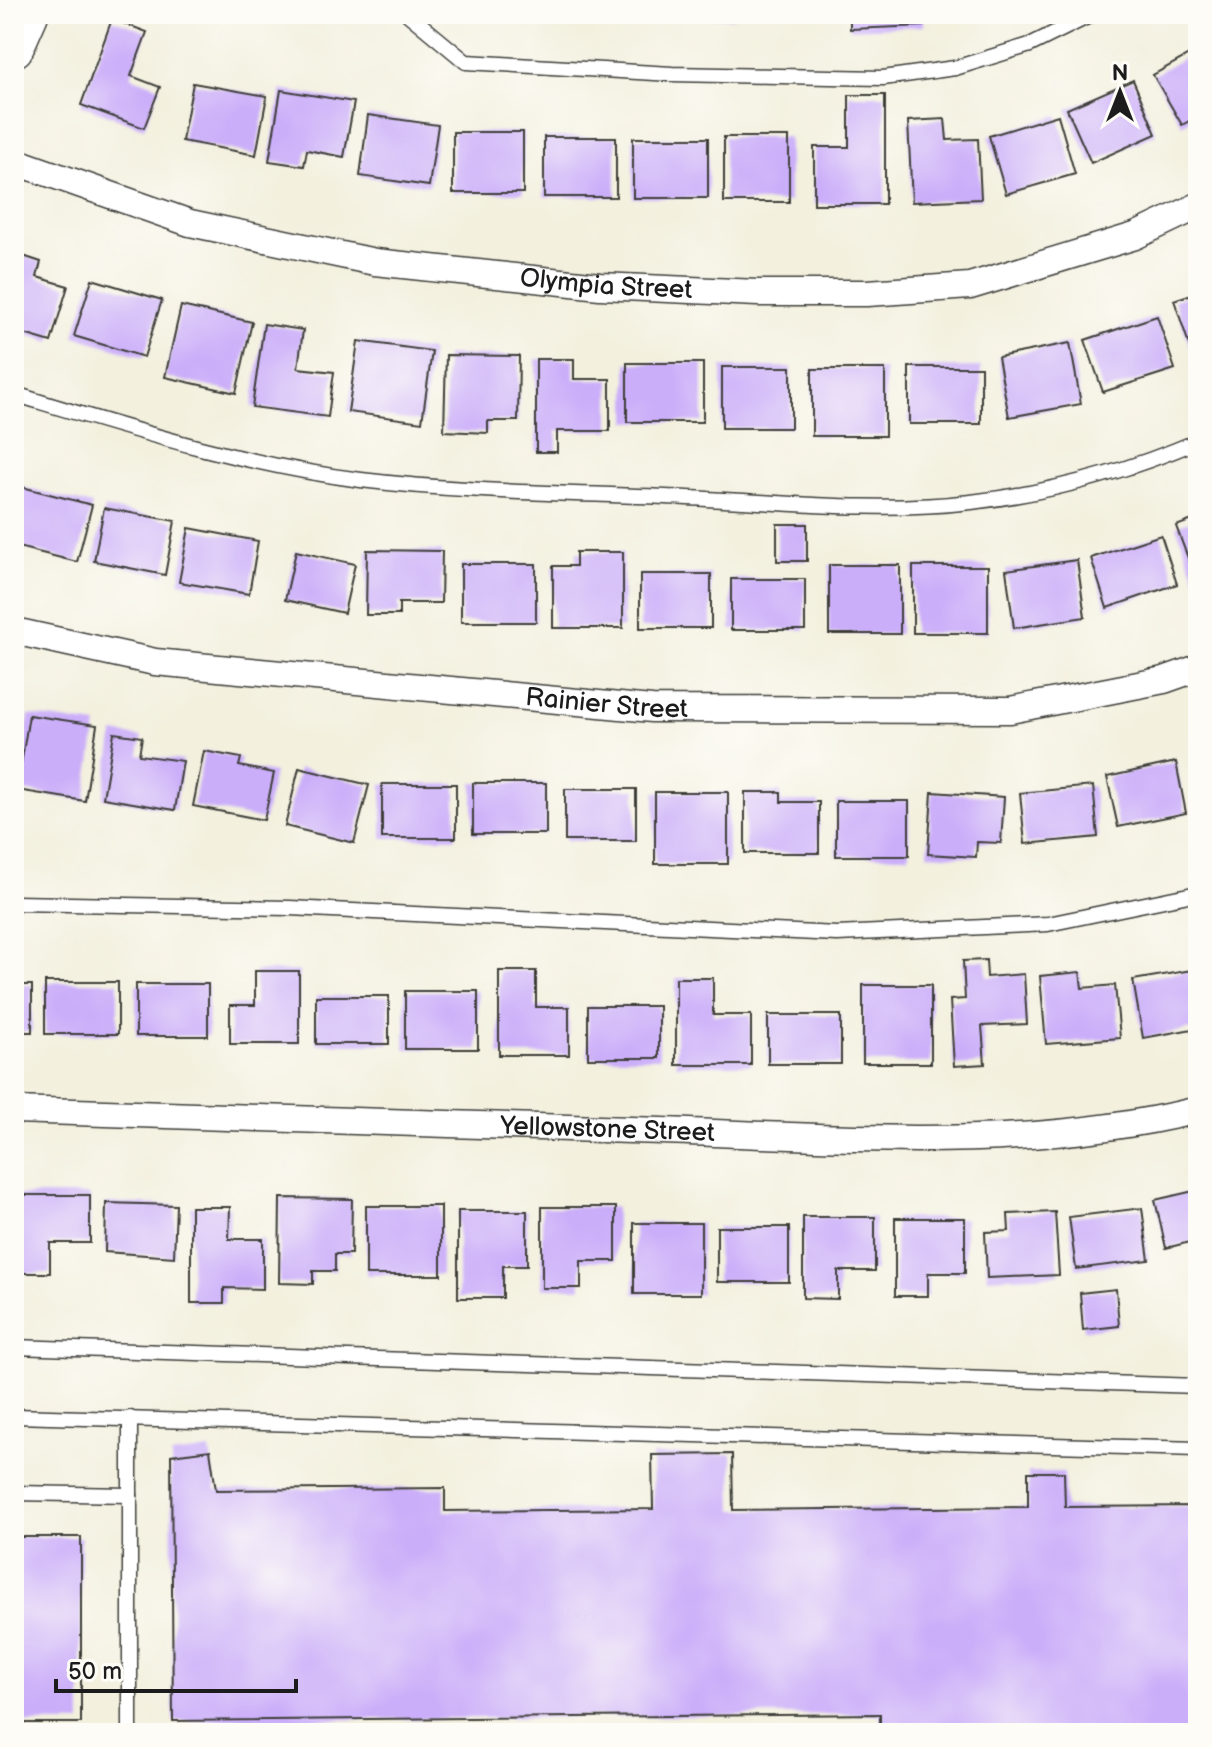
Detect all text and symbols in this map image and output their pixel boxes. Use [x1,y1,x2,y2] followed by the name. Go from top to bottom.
[1080,52,1160,132] north arrow
[1112,60,1128,87] text: N
[518,262,693,306] street label: Olympia Street
[524,682,688,725] street label: Rainier Street
[499,1110,716,1148] street label: Yellowstone Street
[56,1643,296,1693] scale bar
[68,1657,122,1686] text: 50 m

